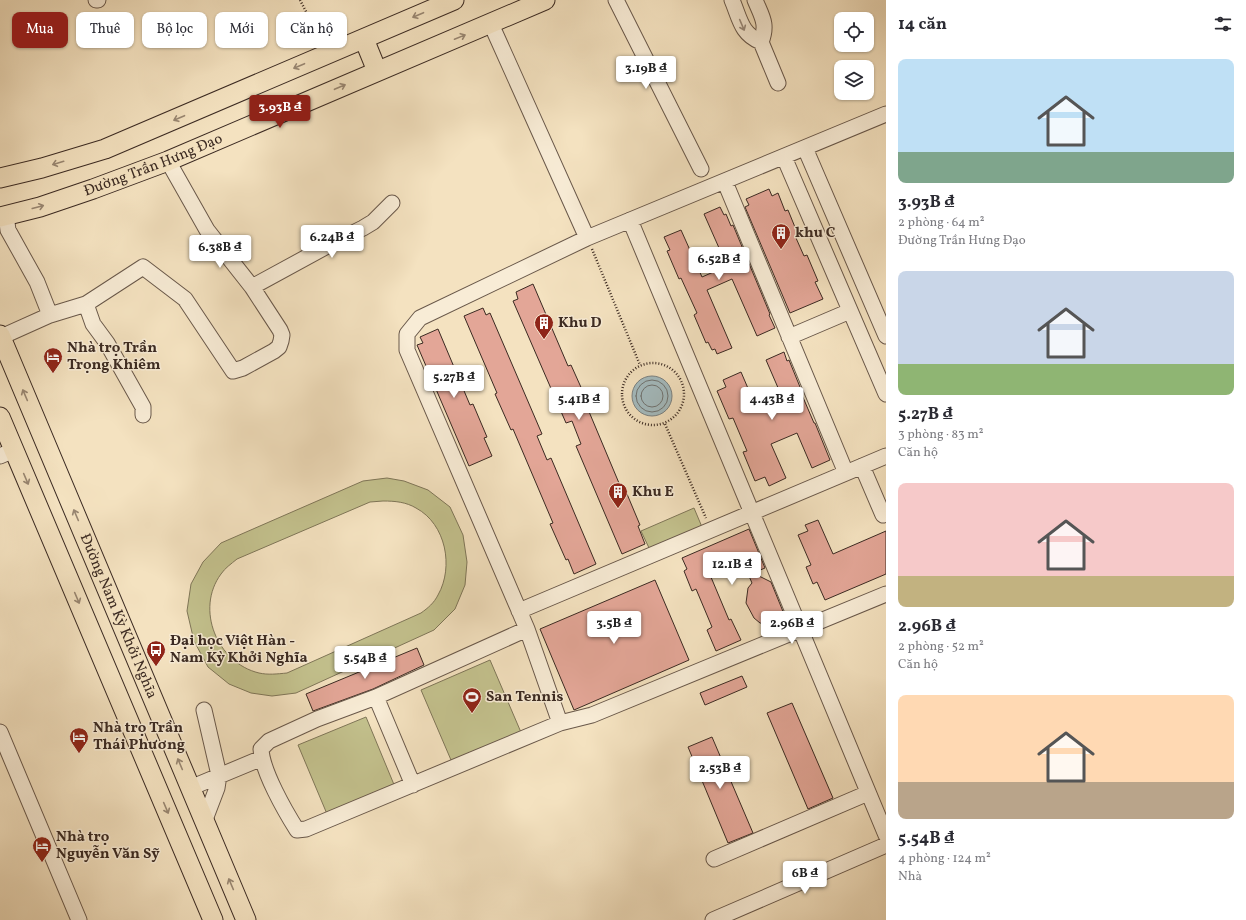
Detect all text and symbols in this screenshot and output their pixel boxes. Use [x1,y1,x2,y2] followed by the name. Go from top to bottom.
[12,12,68,48] chip: Mua
[76,12,134,48] chip: Thuê
[142,12,207,48] chip: Bộ lọc
[215,12,268,48] chip: Mới
[276,12,347,48] chip: Căn hộ
[413,12,425,20] one-way arrow
[834,12,874,100] map controls
[834,12,874,52] button: locate
[898,13,947,36] text: 14 căn
[1212,13,1234,35] icon: filters
[739,18,747,30] one-way arrow
[454,32,466,40] one-way arrow
[609,56,683,90] pin: 3.19B ₫
[625,60,667,78] text: 3.19B ₫
[834,60,874,100] button: layers
[293,63,305,71] one-way arrow
[334,82,346,90] one-way arrow
[1030,85,1102,157] icon: home
[243,95,317,129] pin: 3.93B ₫
[258,99,302,117] text: 3.93B ₫
[174,114,186,122] one-way arrow
[81,128,226,202] street label: Đường Trần Hưng Đạo
[51,160,64,167] one-way arrow
[898,191,955,214] text: 3.93B ₫
[31,203,44,210] one-way arrow
[898,214,985,232] text: 2 phòng · 64 m²
[770,222,792,250] building icon: khu C
[795,223,836,244] place label: khu C
[295,225,369,259] pin: 6.24B ₫
[310,229,354,247] text: 6.24B ₫
[898,232,1026,250] text: Đường Trần Hưng Đạo
[183,235,257,269] pin: 6.38B ₫
[198,239,242,257] text: 6.38B ₫
[682,247,756,281] pin: 6.52B ₫
[698,251,740,269] text: 6.52B ₫
[1030,297,1102,369] icon: home
[533,312,555,340] building icon: Khu D
[558,313,602,334] place label: Khu D
[67,338,161,376] place label: Nhà trọ Trần Trọng Khiêm
[42,346,64,374] hotel icon: Nhà trọ Trần Trọng Khiêm
[417,365,491,399] pin: 5.27B ₫
[433,369,475,387] text: 5.27B ₫
[542,387,616,421] pin: 5.41B ₫
[735,387,809,421] pin: 4.43B ₫
[21,390,29,402] one-way arrow
[558,391,600,409] text: 5.41B ₫
[750,391,794,409] text: 4.43B ₫
[898,403,953,426] text: 5.27B ₫
[898,426,984,444] text: 3 phòng · 83 m²
[898,444,938,462] text: Căn hộ
[23,472,31,484] one-way arrow
[607,481,629,509] building icon: Khu E
[632,482,674,503] place label: Khu E
[1030,509,1102,581] icon: home
[71,510,79,522] one-way arrow
[74,530,162,702] street label: Đường Nam Kỳ Khởi Nghĩa
[695,552,769,586] pin: 12.1B ₫
[712,556,752,574] text: 12.1B ₫
[74,592,81,604] one-way arrow
[581,611,647,645] pin: 3.5B ₫
[755,611,829,645] pin: 2.96B ₫
[596,615,632,633] text: 3.5B ₫
[770,615,814,633] text: 2.96B ₫
[898,615,956,638] text: 2.96B ₫
[170,631,308,669] place label: Đại học Việt Hàn - Nam Kỳ Khởi Nghĩa
[898,638,984,656] text: 2 phòng · 52 m²
[145,639,167,667] bus stop icon: Đại học Việt Hàn - Nam Kỳ Khởi Nghĩa
[328,646,402,680] pin: 5.54B ₫
[343,650,387,668] text: 5.54B ₫
[898,656,938,674] text: Căn hộ
[461,686,483,714] sports icon: San Tennis
[486,687,564,708] place label: San Tennis
[93,718,185,756] place label: Nhà trọ Trần Thái Phương
[1030,721,1102,793] icon: home
[68,726,90,754] hotel icon: Nhà trọ Trần Thái Phương
[683,756,757,790] pin: 2.53B ₫
[176,759,184,771] one-way arrow
[699,760,741,778] text: 2.53B ₫
[163,802,170,814] one-way arrow
[56,827,160,865] place label: Nhà trọ Nguyễn Văn Sỹ
[898,827,954,850] text: 5.54B ₫
[31,835,53,863] hotel icon: Nhà trọ Nguyễn Văn Sỹ
[898,850,991,868] text: 4 phòng · 124 m²
[781,861,829,895] pin: 6B ₫
[792,865,818,883] text: 6B ₫
[898,868,922,886] text: Nhà
[226,879,234,891] one-way arrow

